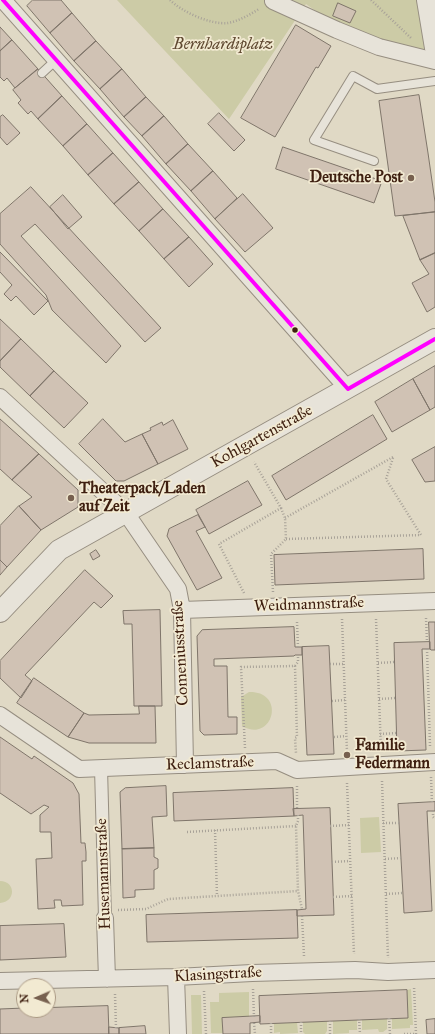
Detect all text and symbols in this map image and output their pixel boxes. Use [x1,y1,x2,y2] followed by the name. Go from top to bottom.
[173,35,273,55] park label: Bernhardiplatz
[310,168,403,188] place label: Deutsche Post
[406,173,416,183] marker: Deutsche Post
[290,325,300,335] unlabelled marker
[208,401,316,473] street label: Kohlgartenstraße
[79,479,206,517] place label: Theaterpack/Laden auf Zeit
[66,493,76,503] marker: Theaterpack/Laden auf Zeit
[254,593,364,617] street label: Weidmannstraße
[169,600,193,706] street label: Comeniusstraße
[355,736,430,774] place label: Familie Federmann
[342,750,352,760] marker: Familie Federmann
[166,753,254,775] street label: Reclamstraße
[92,818,116,930] street label: Husemannstraße
[174,963,262,987] street label: Klasingstraße
[16,978,56,1018] north arrow
[18,994,31,1003] text: N

